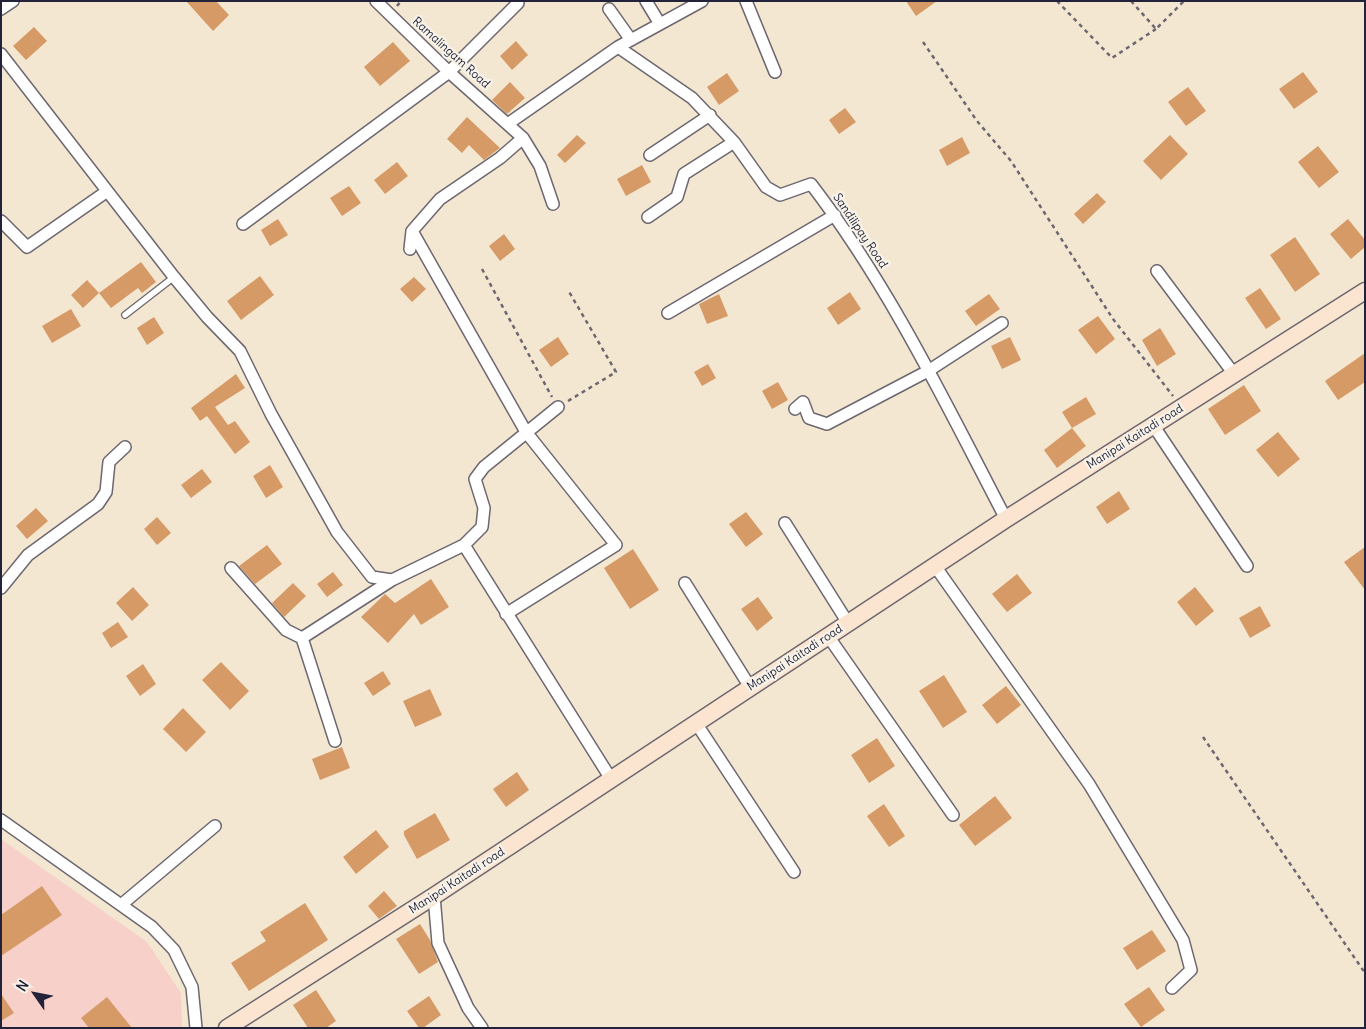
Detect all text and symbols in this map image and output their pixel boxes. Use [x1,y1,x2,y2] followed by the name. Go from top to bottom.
[409,14,493,92] street label: Ramalingam Road
[830,191,890,271] street label: Sandilipay Road
[1084,401,1186,473] street label: Manipai Kaitadi road
[744,622,846,694] street label: Manipai Kaitadi road
[406,845,508,917] street label: Manipai Kaitadi road
[10,969,60,1019] north arrow
[12,977,33,995] text: N

